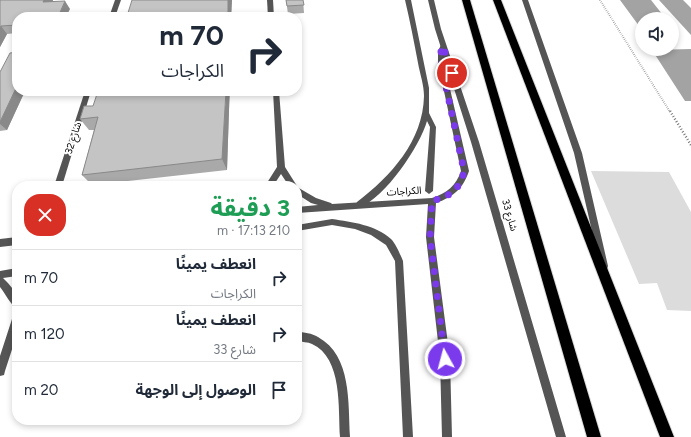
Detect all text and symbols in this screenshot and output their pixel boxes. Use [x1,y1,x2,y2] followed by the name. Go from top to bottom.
[635,12,679,56] map controls
[635,12,679,56] button: sound
[159,18,224,52] text: 70 m
[238,28,290,80] icon: right
[435,56,469,90] pin
[161,60,224,82] text: الكراجات
[441,62,463,84] icon: arrive
[62,120,85,156] street label: شارع 32
[386,184,422,198] street label: الكراجات
[211,193,290,222] text: 3 دقيقة
[24,194,66,236] button: close
[498,197,521,233] street label: شارع 33
[217,223,290,238] text: 210 m · 17:13
[176,255,256,273] text: انعطف يمينًا
[268,267,290,289] icon: right
[24,269,58,287] text: 70 m
[211,286,256,301] text: الكراجات
[176,311,256,329] text: انعطف يمينًا
[268,323,290,345] icon: right
[24,325,65,343] text: 120 m
[424,338,466,380] position arrow
[213,342,256,357] text: شارع 33
[268,379,290,401] icon: arrive
[24,381,59,399] text: 20 m
[136,381,256,399] text: الوصول إلى الوجهة

